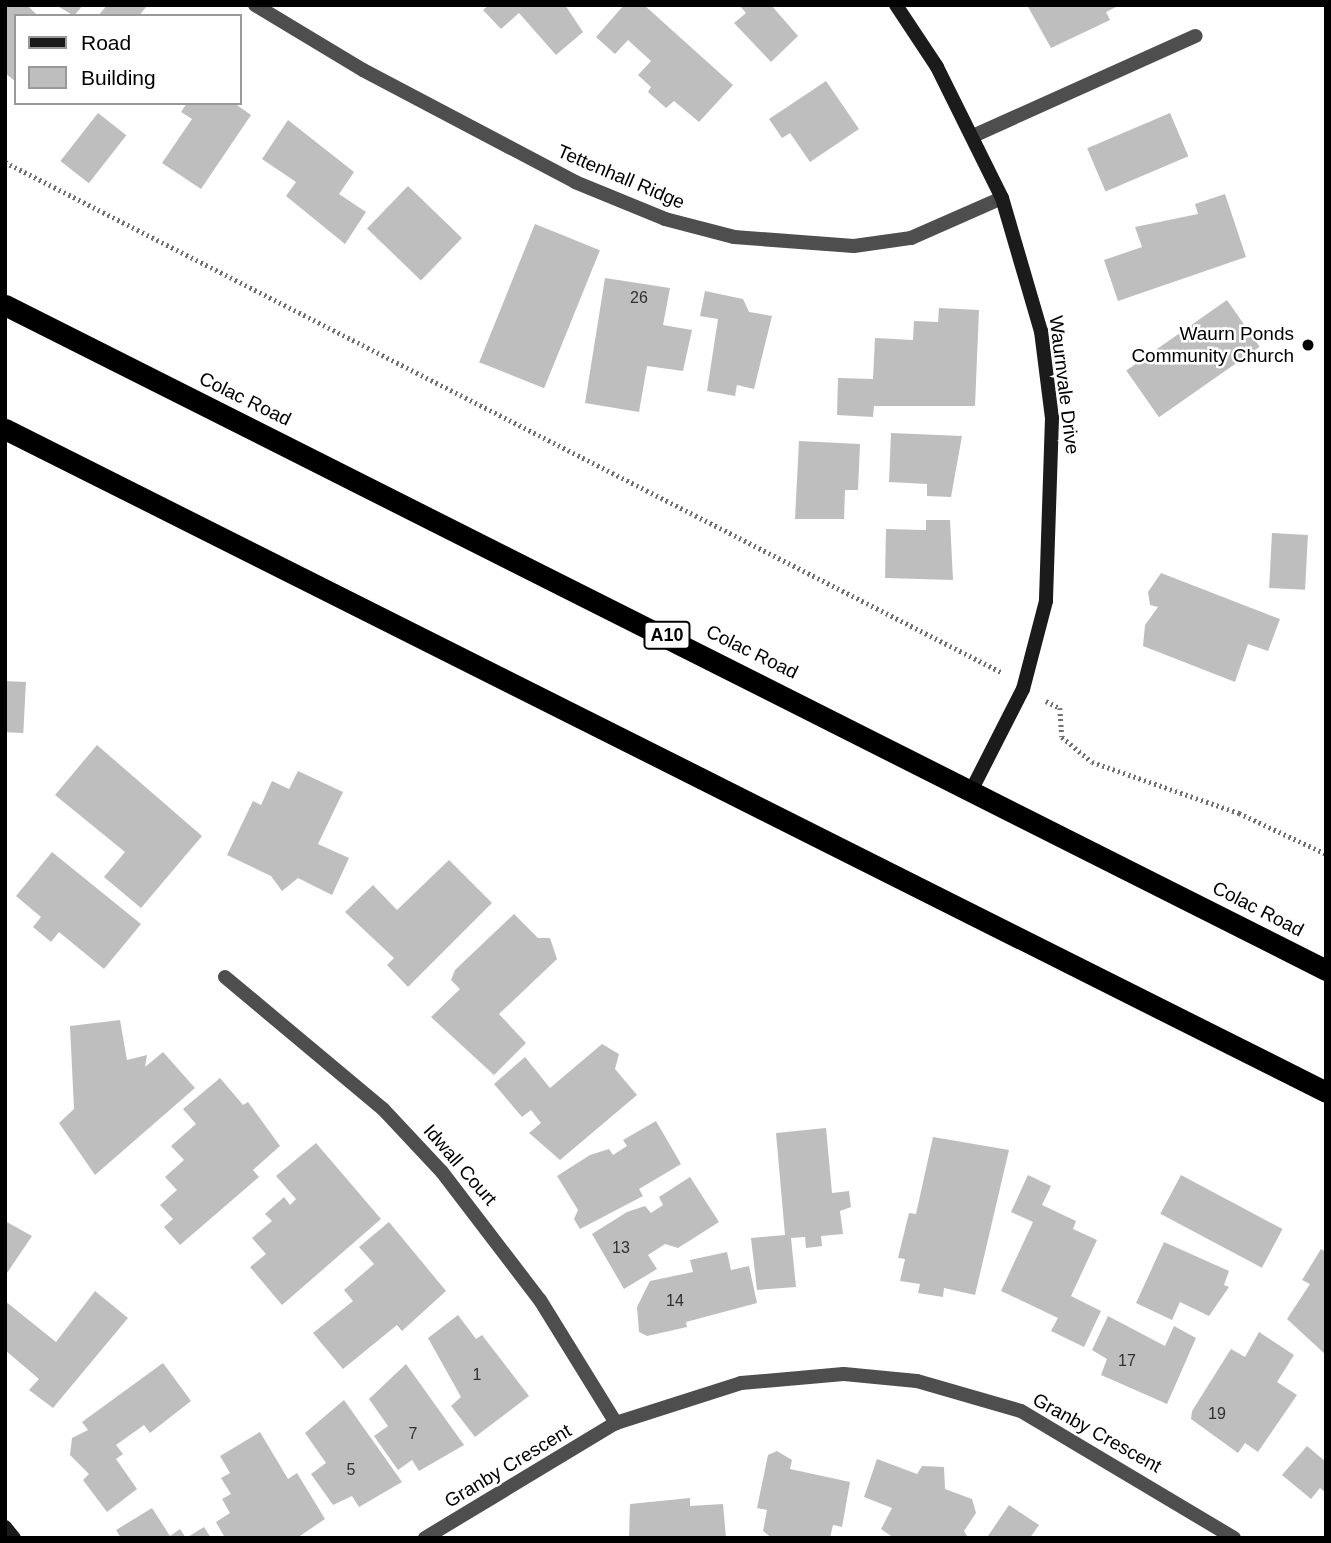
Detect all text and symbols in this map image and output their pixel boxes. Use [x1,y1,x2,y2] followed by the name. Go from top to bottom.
[14,14,242,105] legend
[81,31,131,54] text: Road
[81,66,156,89] text: Building
[554,140,688,214] street label: Tettenhall Ridge
[630,288,648,308] house number: 26
[1044,314,1084,456] street label: Waurnvale Drive
[1131,323,1294,367] place label: Waurn Ponds Community Church
[1300,337,1316,353] marker: Waurn Ponds Community Church
[195,367,295,431] street label: Colac Road
[642,620,692,650] road number: A10
[702,620,802,684] street label: Colac Road
[1209,876,1307,942] street label: Colac Road
[418,1120,502,1210] street label: Idwall Court
[612,1238,630,1258] house number: 13
[666,1291,684,1311] house number: 14
[1118,1351,1136,1371] house number: 17
[473,1365,481,1385] house number: 1
[1029,1388,1165,1478] street label: Granby Crescent
[1208,1404,1226,1424] house number: 19
[441,1419,575,1513] street label: Granby Crescent
[409,1424,417,1444] house number: 7
[347,1460,355,1480] house number: 5

